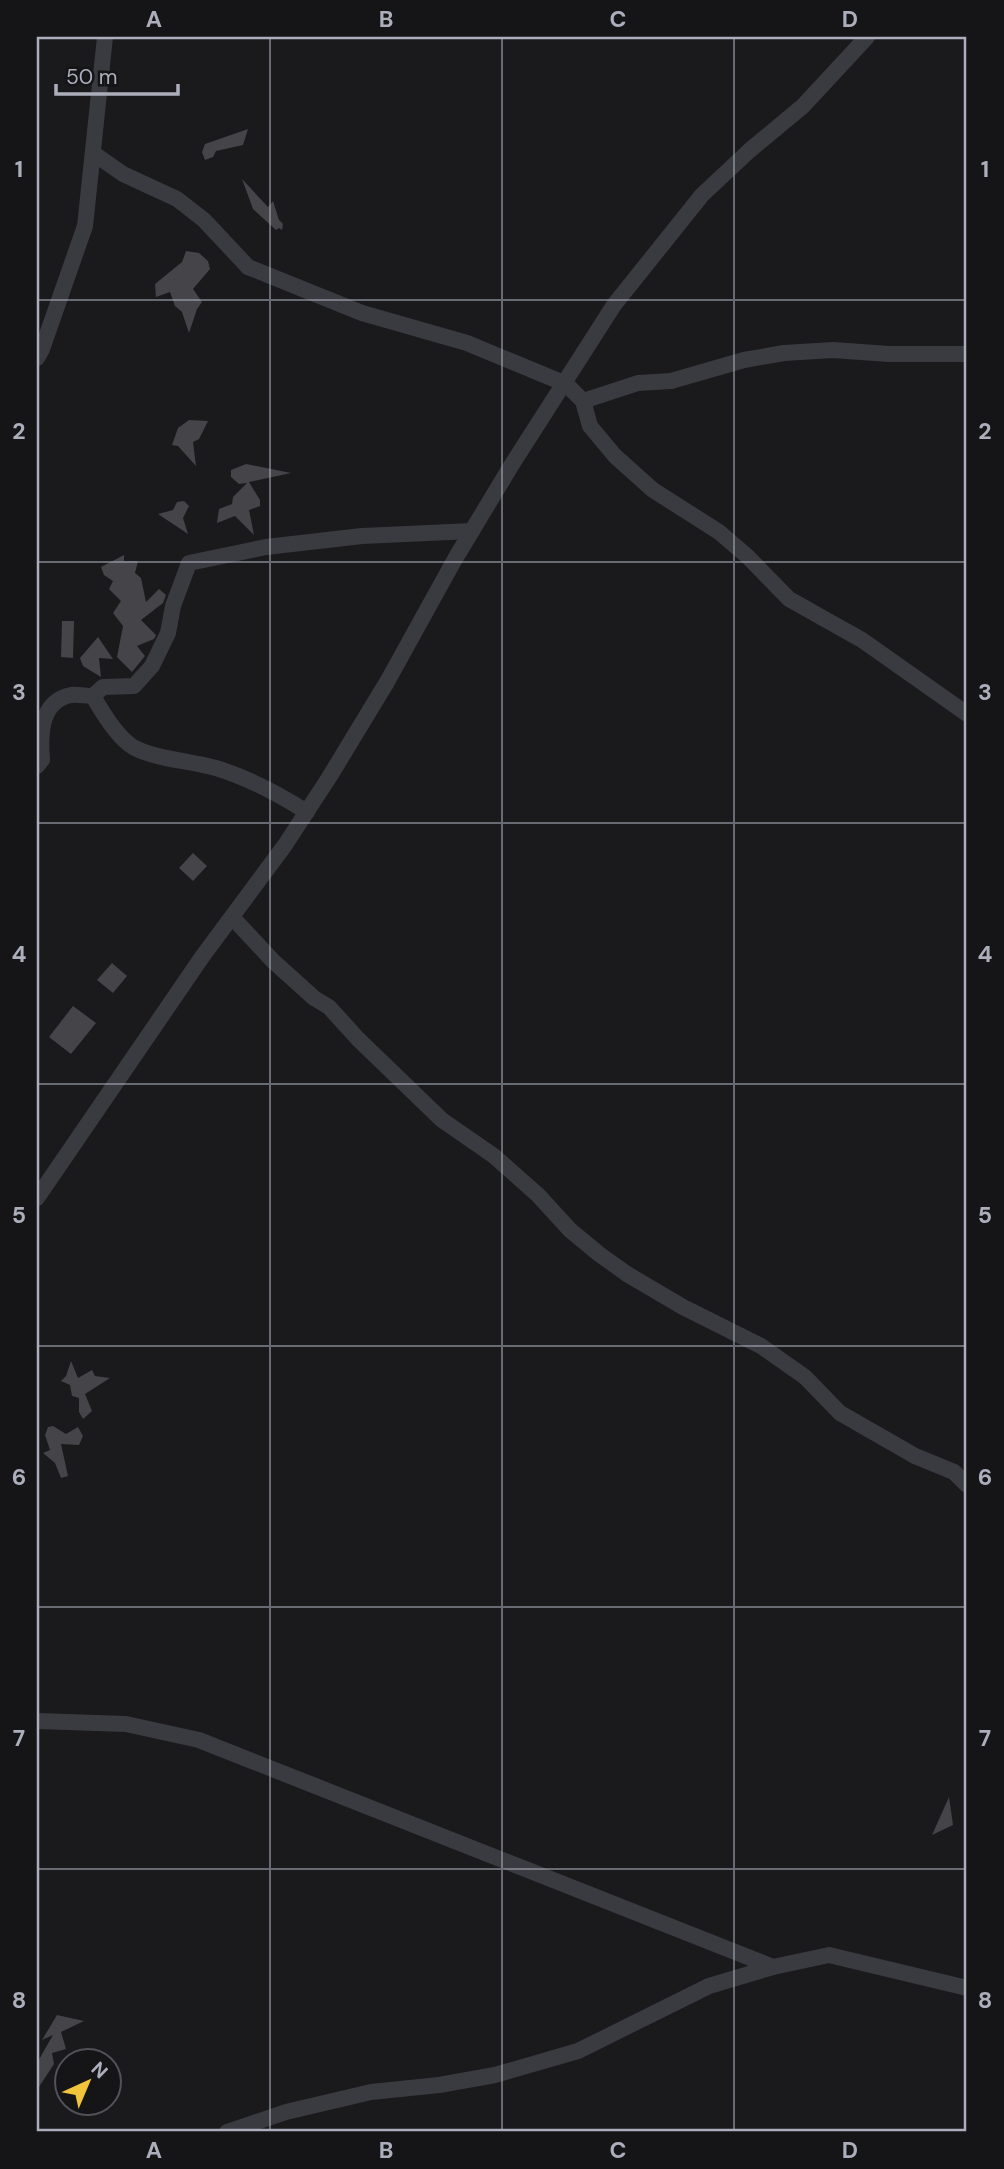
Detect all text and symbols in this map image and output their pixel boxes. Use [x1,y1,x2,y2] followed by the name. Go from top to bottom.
[146,4,162,34] text: A
[379,4,393,34] text: B
[610,4,626,34] text: C
[842,4,858,34] text: D
[56,52,178,96] scale bar
[66,63,117,91] text: 50 m
[15,154,23,184] text: 1
[981,154,989,184] text: 1
[12,416,26,446] text: 2
[978,416,992,446] text: 2
[12,677,26,707] text: 3
[978,677,992,707] text: 3
[12,939,27,969] text: 4
[978,939,993,969] text: 4
[12,1200,26,1230] text: 5
[978,1200,992,1230] text: 5
[12,1462,26,1492] text: 6
[978,1462,992,1492] text: 6
[13,1723,25,1753] text: 7
[979,1723,991,1753] text: 7
[12,1985,26,2015] text: 8
[978,1985,992,2015] text: 8
[52,2046,122,2116] north arrow
[86,2056,113,2084] text: N
[146,2135,162,2165] text: A
[379,2135,393,2165] text: B
[610,2135,626,2165] text: C
[842,2135,858,2165] text: D

